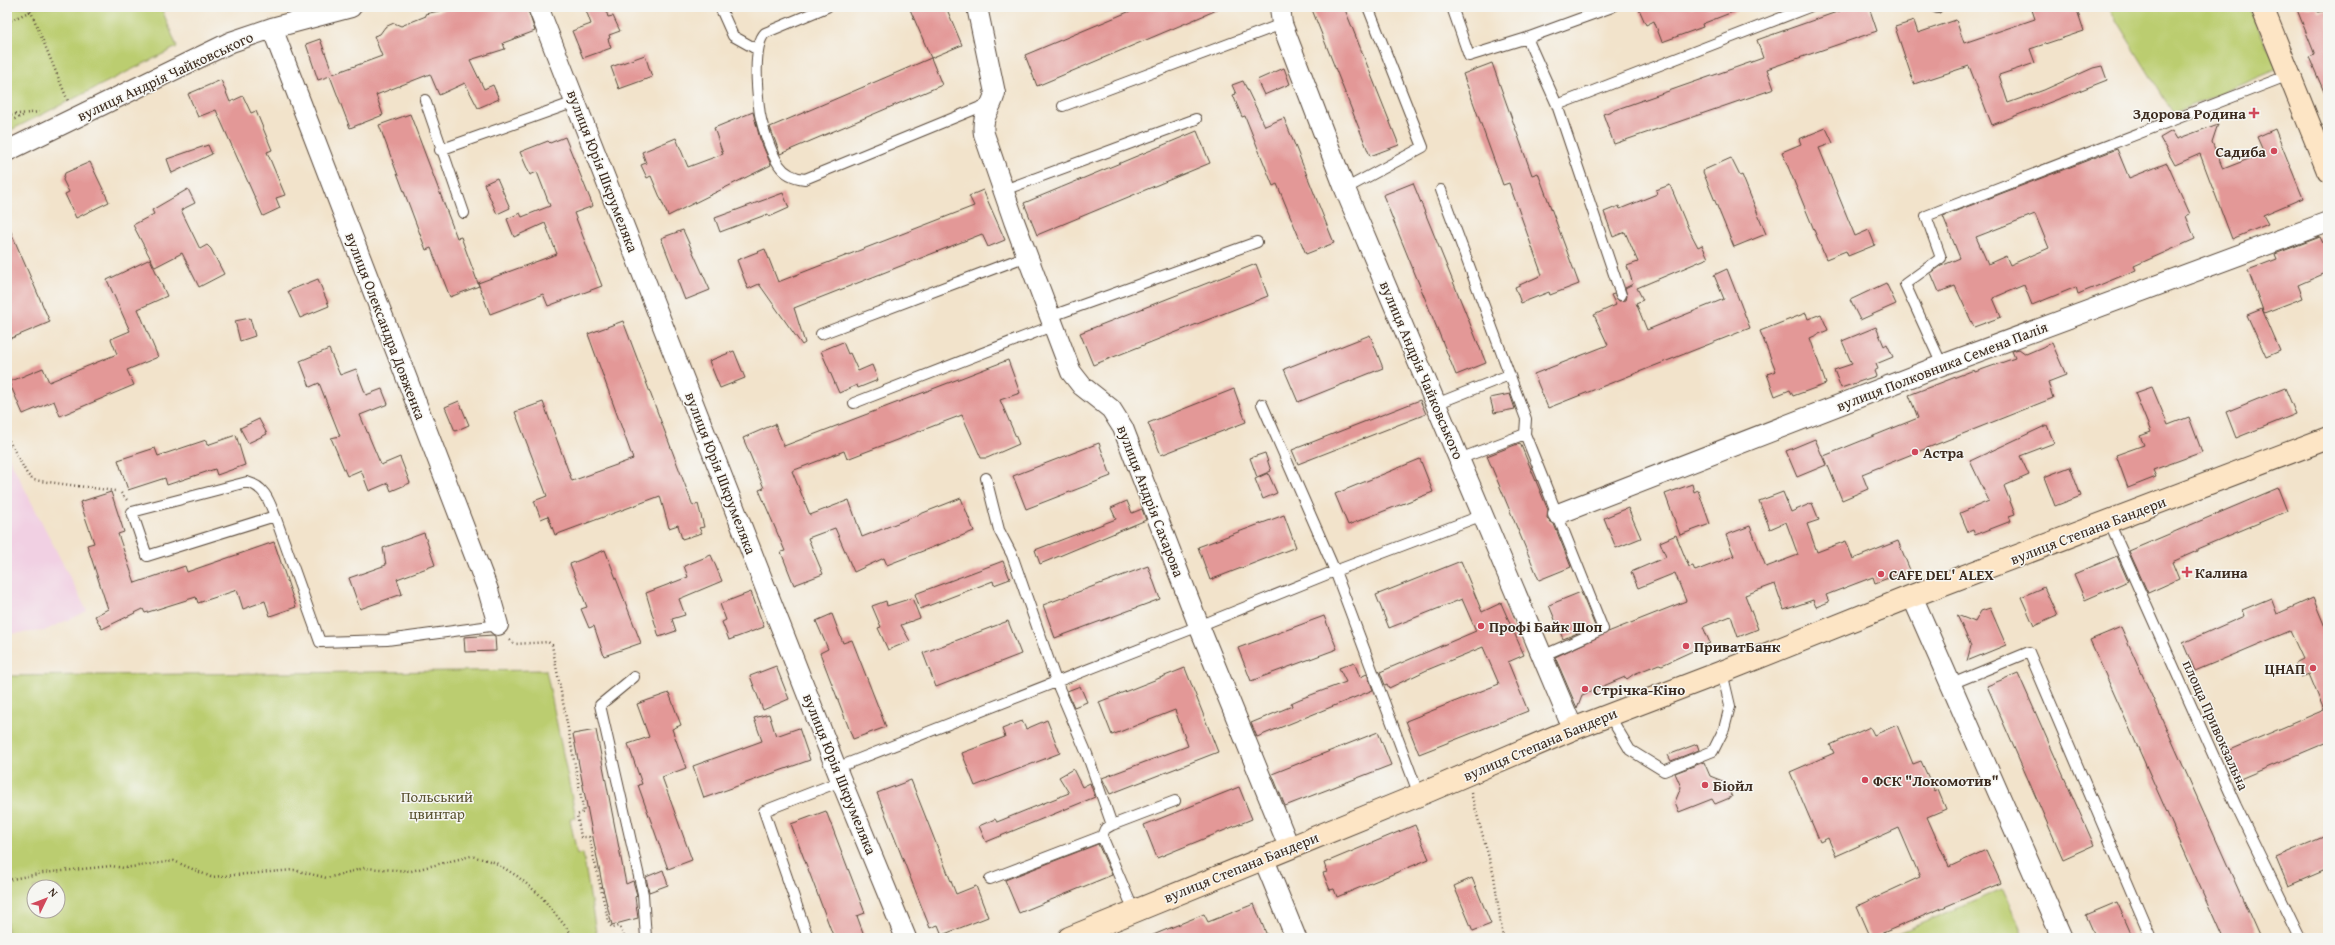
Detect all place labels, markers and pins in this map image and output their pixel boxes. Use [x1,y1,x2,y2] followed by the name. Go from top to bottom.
[2133,103,2246,124] place label: Здорова Родина
[2249,108,2259,118] marker: Здорова Родина
[2215,141,2266,162] place label: Садиба
[2269,146,2279,156] marker: Садиба
[1923,442,1964,463] place label: Астра
[1910,447,1920,457] marker: Астра
[2195,562,2248,583] place label: Калина
[1889,564,1994,585] place label: CAFE DEL' ALEX
[2182,567,2192,577] marker: Калина
[1876,569,1886,579] marker: CAFE DEL' ALEX
[1489,616,1602,637] place label: Профі Байк Шоп
[1476,621,1486,631] marker: Профі Байк Шоп
[1694,636,1781,657] place label: ПриватБанк
[1681,641,1691,651] marker: ПриватБанк
[2265,658,2305,679] place label: ЦНАП
[2308,663,2318,673] marker: ЦНАП
[1593,679,1685,700] place label: Стрічка-Кіно
[1580,684,1590,694] marker: Стрічка-Кіно
[1873,770,1999,791] place label: ФСК "Локомотив"
[1713,775,1753,796] place label: Біойл
[1860,775,1870,785] marker: ФСК "Локомотив"
[1700,780,1710,790] marker: Біойл

